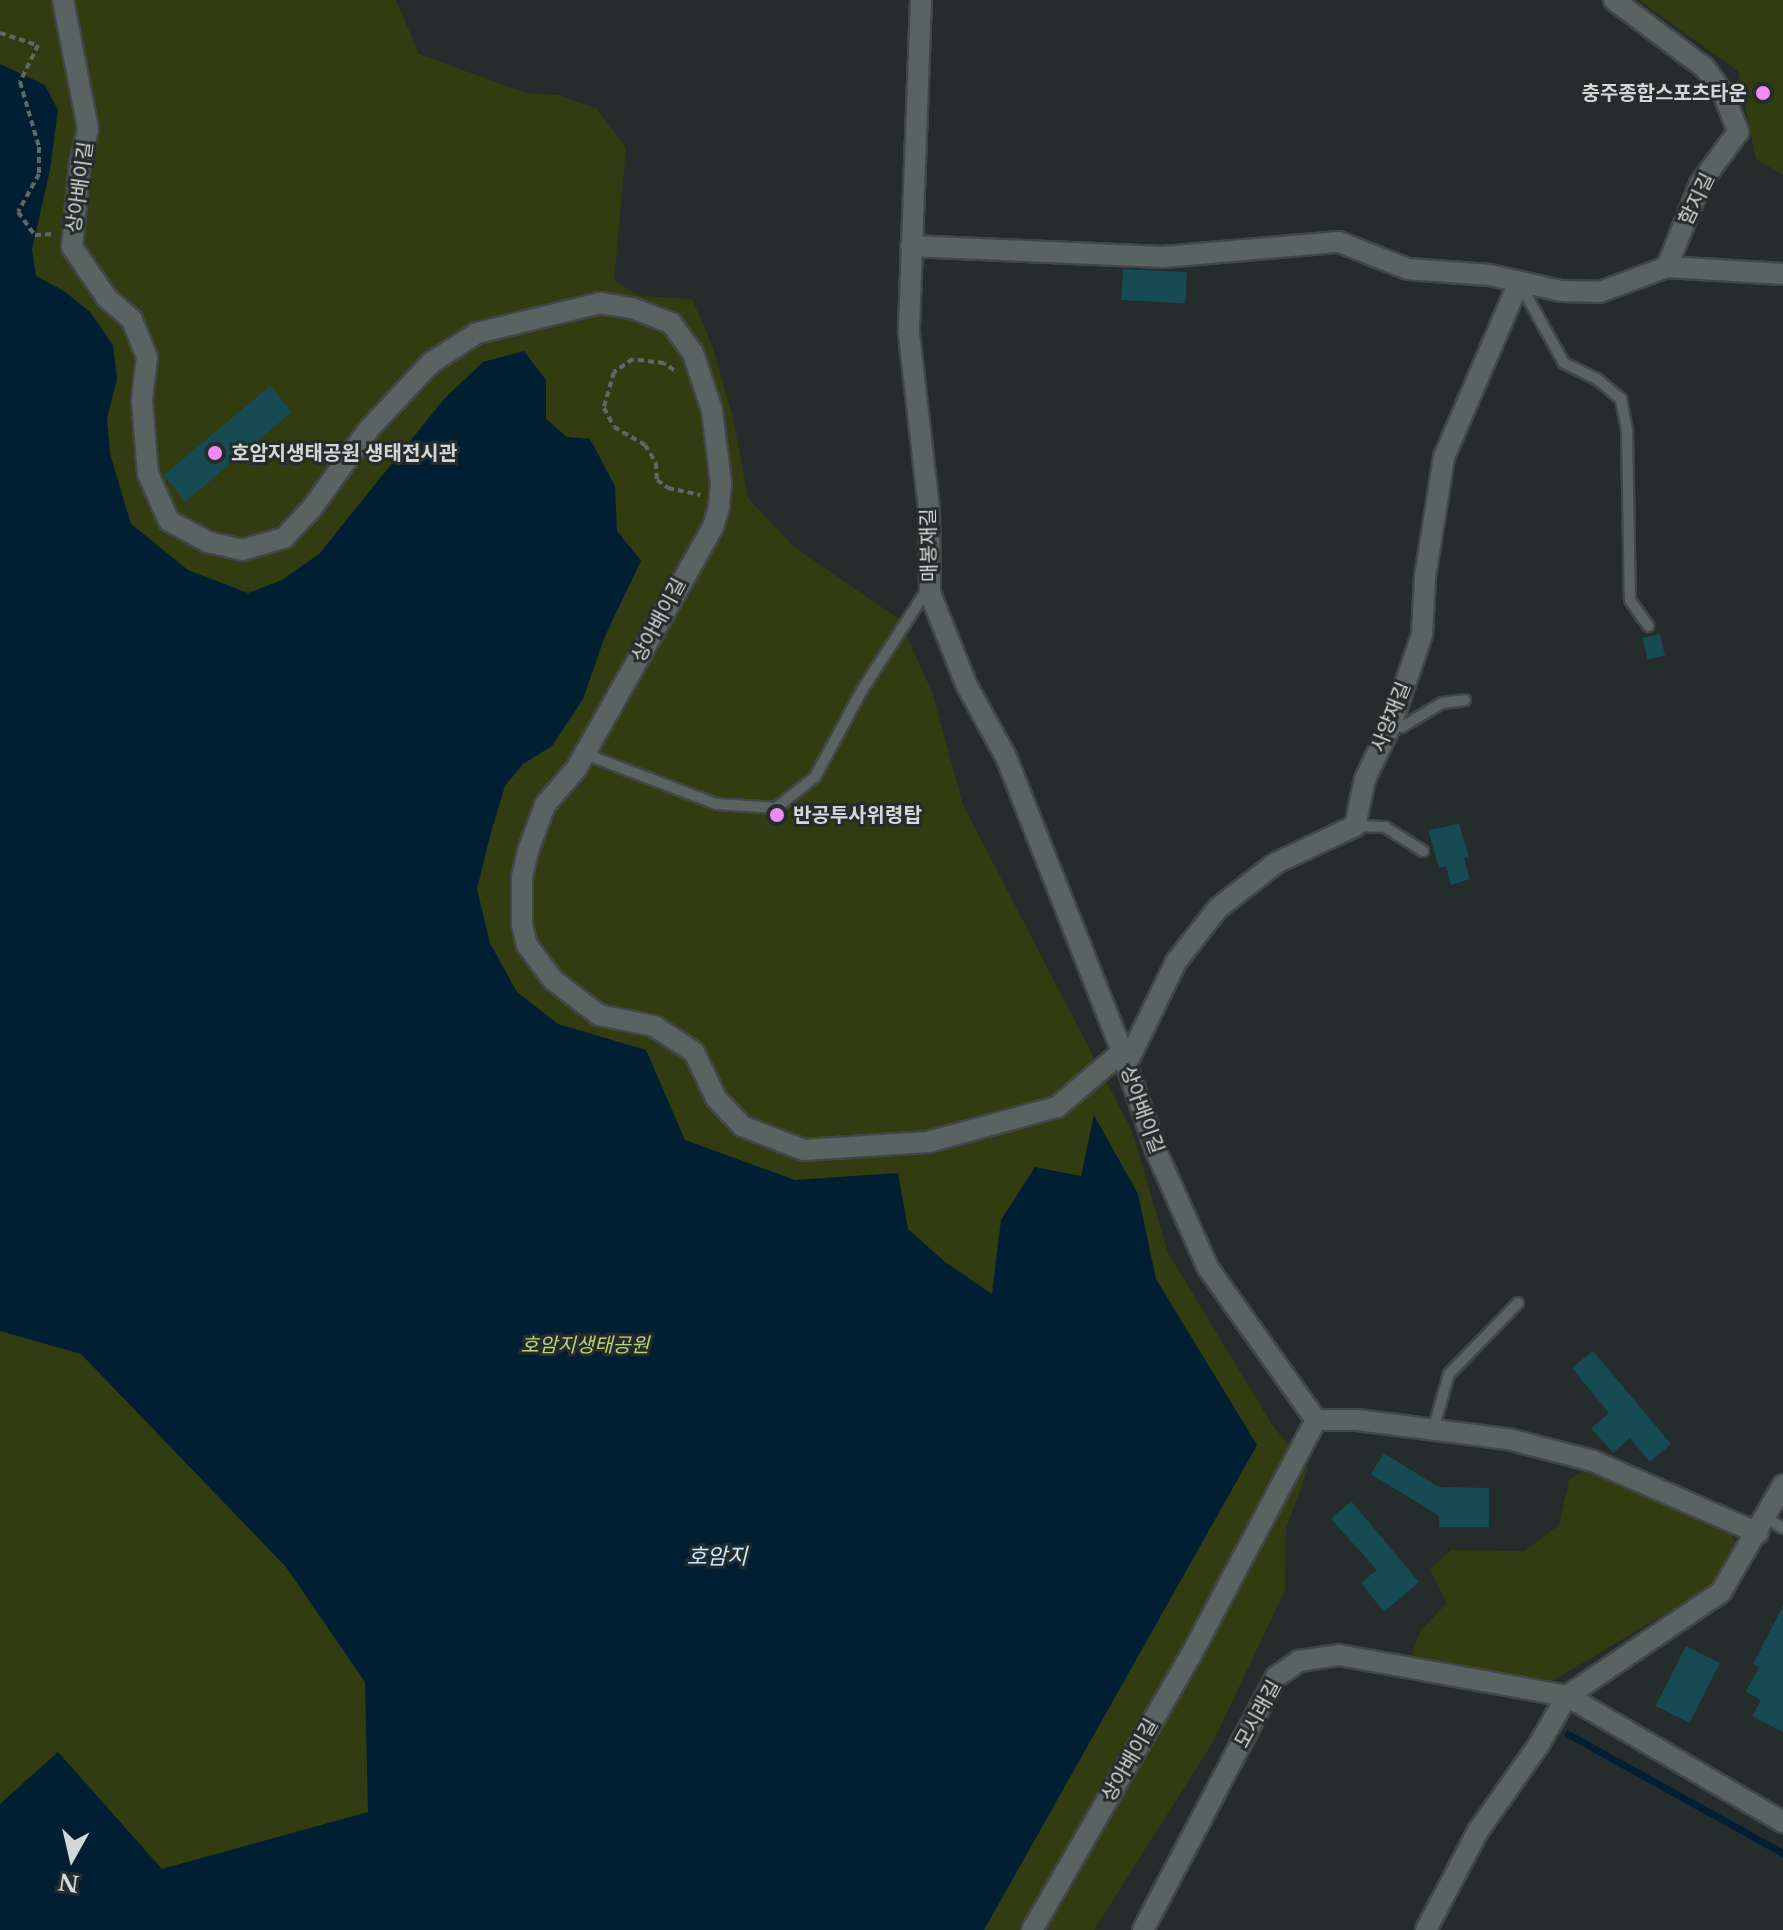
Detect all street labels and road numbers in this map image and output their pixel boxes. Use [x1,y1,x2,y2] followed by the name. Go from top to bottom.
[62,140,98,234] street label: 상아배이길
[1674,169,1720,229] street label: 함지길
[916,508,942,582] street label: 매봉재길
[627,574,691,666] street label: 상아배이길
[1366,678,1416,756] street label: 사양재길
[1115,1063,1169,1157] street label: 상아배이길
[1230,1676,1286,1752] street label: 모시래길
[1097,1714,1163,1806] street label: 상아배이길

